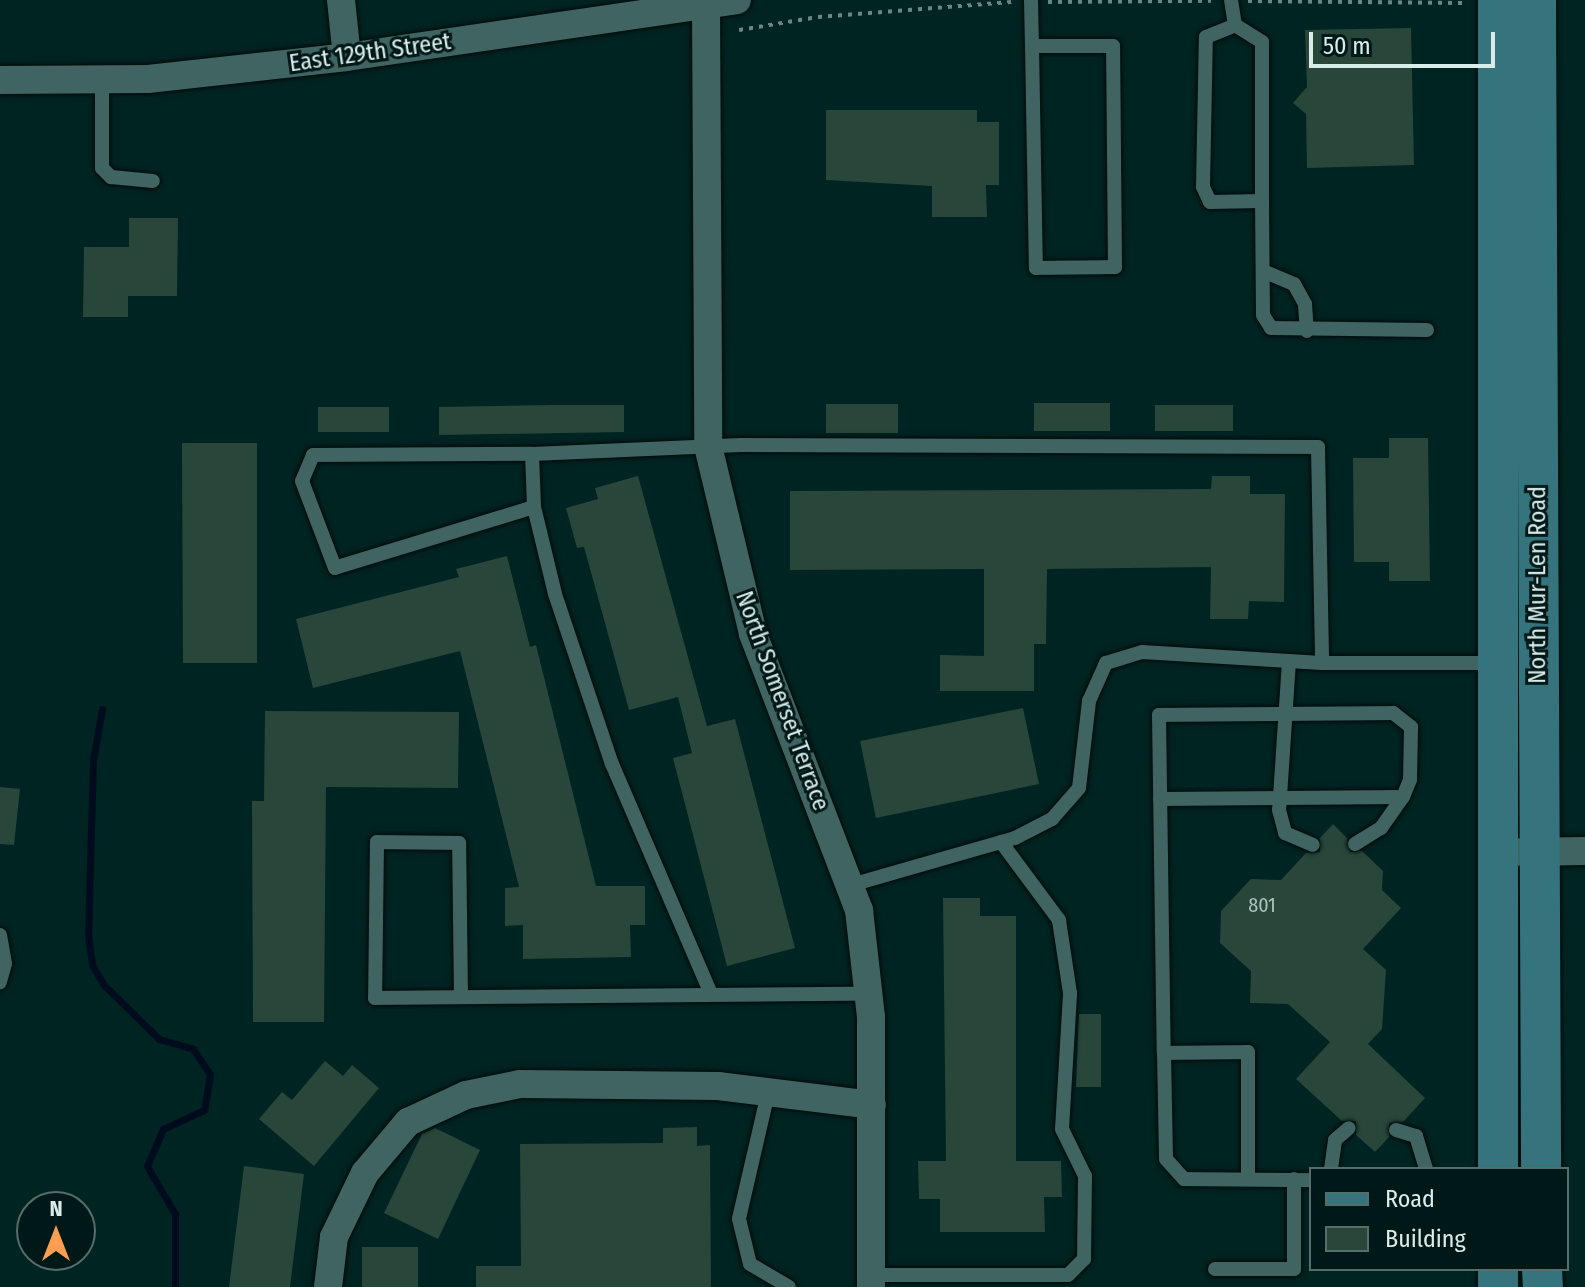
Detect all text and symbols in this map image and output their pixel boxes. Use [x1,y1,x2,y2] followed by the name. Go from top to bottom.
[1313,16,1499,66] scale bar
[287,27,453,79] street label: East 129th Street
[1323,32,1371,60] text: 50 m
[1524,486,1552,684] street label: North Mur-Len Road
[729,587,835,815] street label: North Somerset Terrace
[1248,893,1276,917] house number: 801
[1309,1167,1569,1271] legend
[1385,1185,1435,1213] text: Road
[16,1191,96,1271] north arrow
[49,1195,63,1222] text: N
[1385,1225,1466,1253] text: Building

